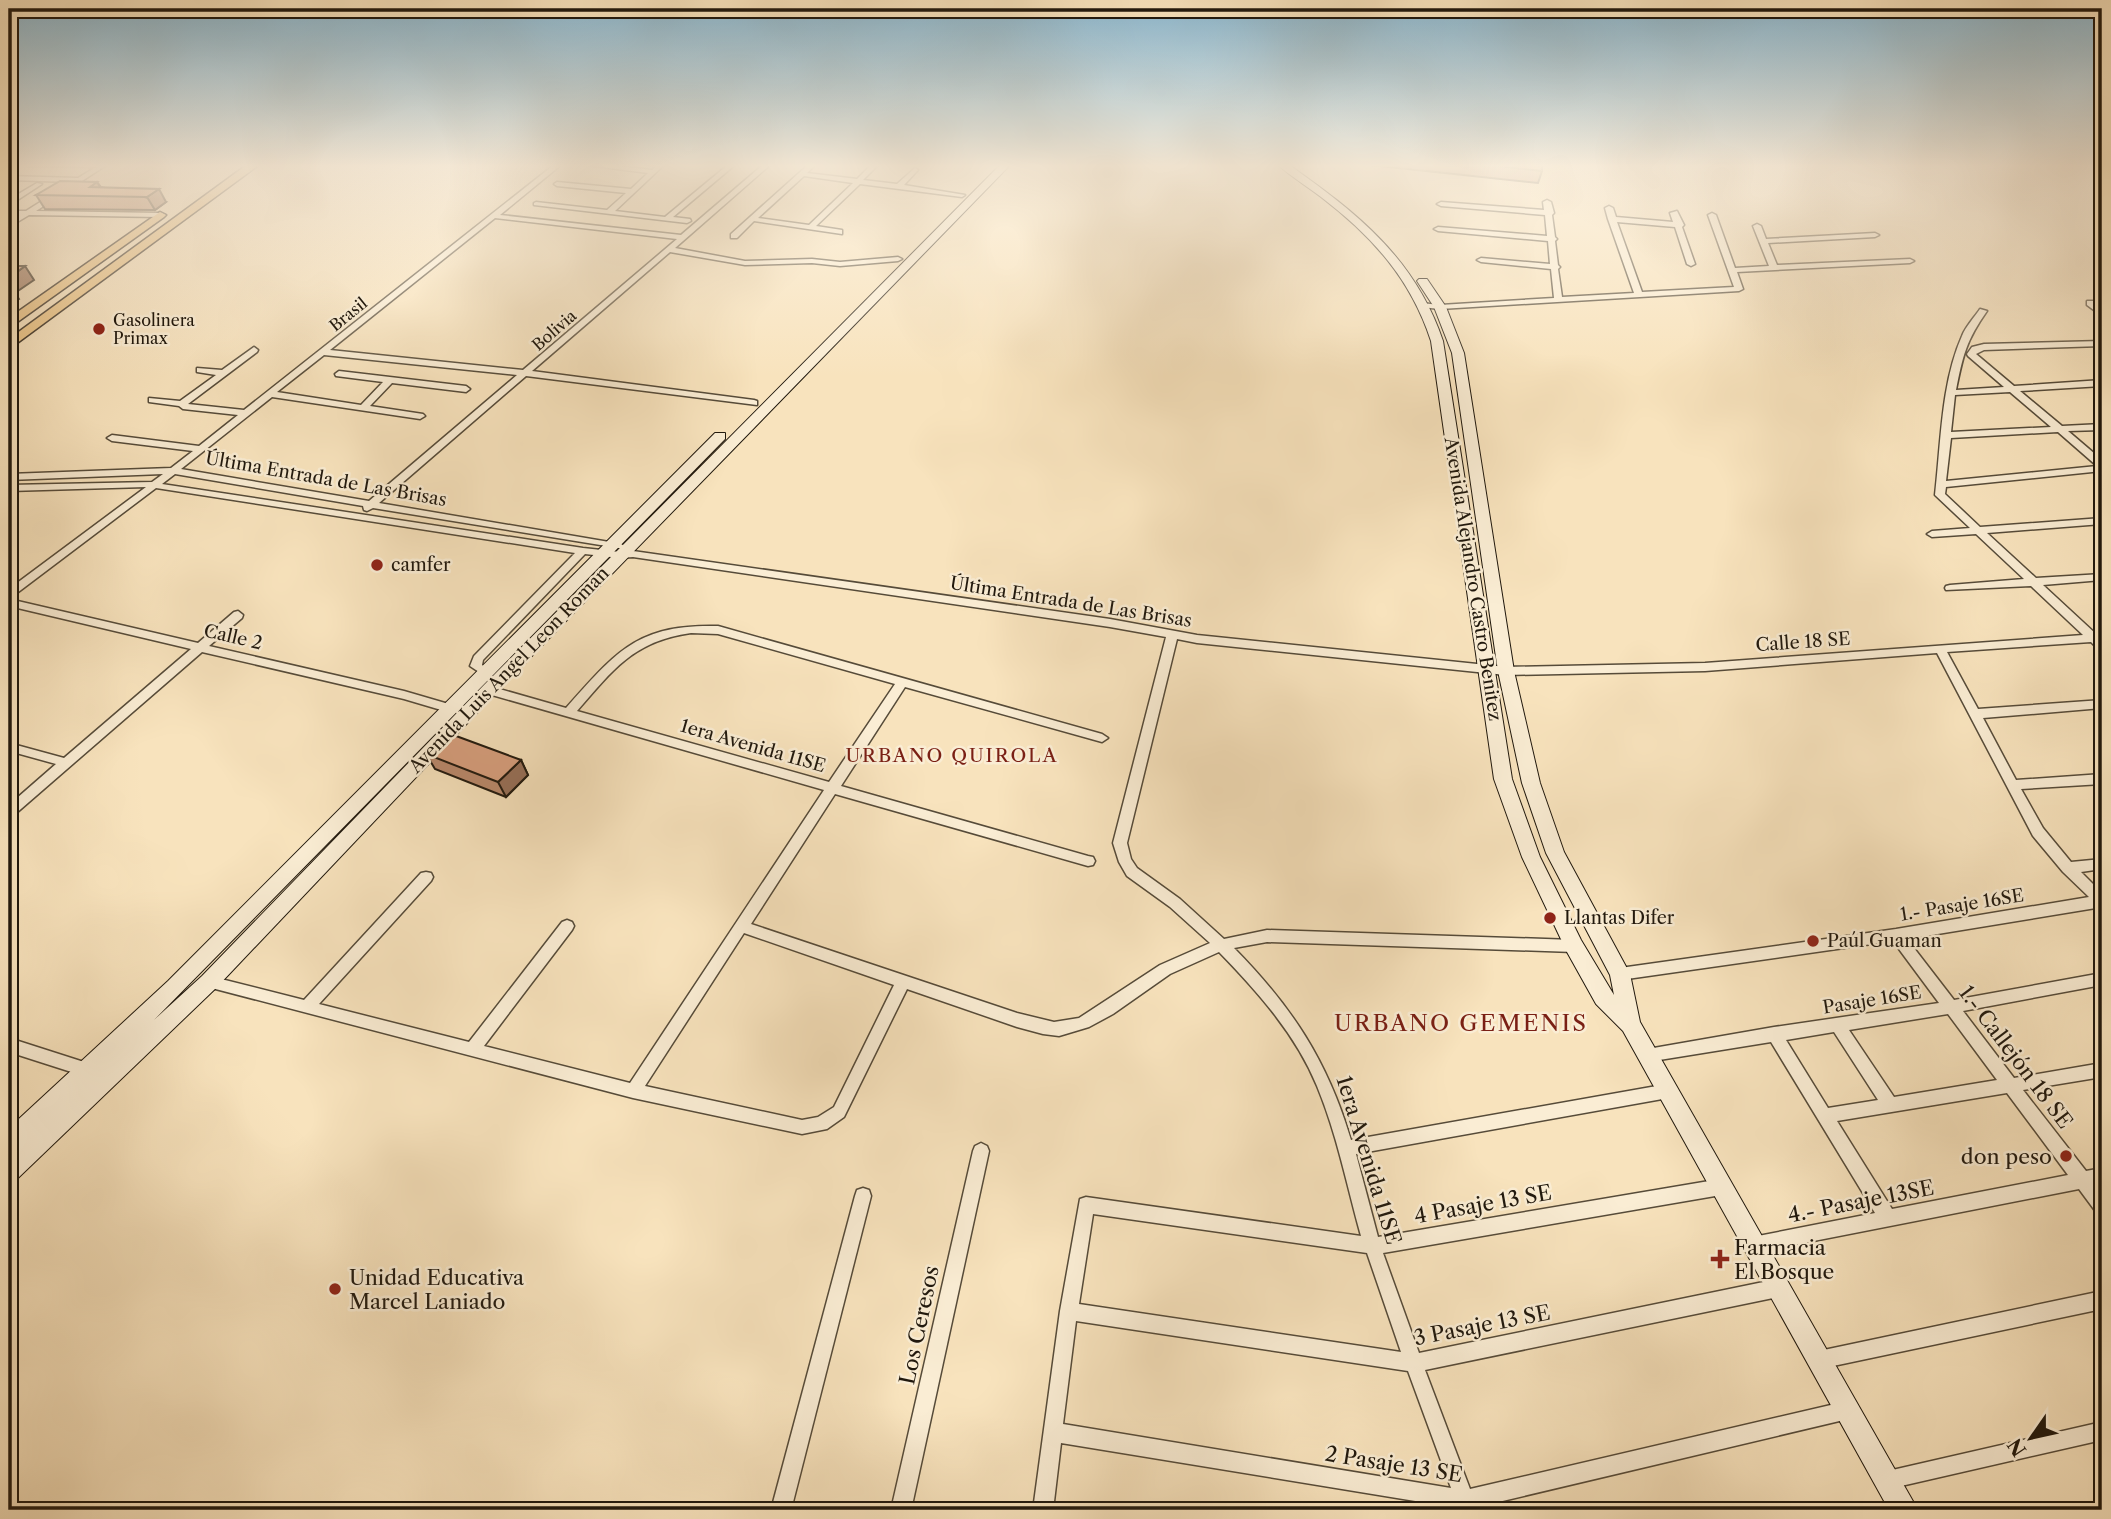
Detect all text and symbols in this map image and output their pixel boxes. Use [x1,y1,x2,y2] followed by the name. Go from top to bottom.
[325,293,371,335] street label: Brasil
[528,305,581,355] street label: Bolivia
[113,310,195,348] place label: Gasolinera Primax
[91,321,107,337] marker: Gasolinera Primax
[1440,434,1506,723] street label: Avenida Alejandro Castro Benitez
[204,446,448,511] street label: Última Entrada de Las Brisas
[391,554,451,576] place label: camfer
[369,557,385,573] marker: camfer
[404,562,614,778] street label: Avenida Luis Angel Leon Roman
[949,571,1194,632] street label: Última Entrada de Las Brisas
[202,620,264,654] street label: Calle 2
[1755,628,1851,656] street label: Calle 18 SE
[678,715,828,777] street label: 1era Avenida 11SE
[845,744,1059,767] district label: URBANO QUIROLA
[1899,884,2025,926] street label: 1.- Pasaje 16SE
[1564,907,1675,929] place label: Llantas Difer
[1542,910,1558,926] marker: Llantas Difer
[1827,930,1942,952] place label: Paúl Guaman
[1805,933,1821,949] marker: Paúl Guaman
[1821,981,1923,1019] street label: Pasaje 16SE
[1954,981,2078,1133] street label: 1.- Callejón 18 SE
[1334,1009,1588,1037] district label: URBANO GEMENIS
[1331,1073,1407,1247] street label: 1era Avenida 11SE
[1961,1144,2052,1169] place label: don peso
[2058,1148,2074,1164] marker: don peso
[1786,1175,1936,1227] street label: 4.- Pasaje 13SE
[1412,1180,1554,1228] street label: 4 Pasaje 13 SE
[1734,1235,1834,1284] place label: Farmacia El Bosque
[1712,1251,1728,1267] marker: Farmacia El Bosque
[894,1263,944,1387] street label: Los Ceresos
[349,1265,525,1314] place label: Unidad Educativa Marcel Laniado
[327,1281,343,1297] marker: Unidad Educativa Marcel Laniado
[1412,1300,1552,1350] street label: 3 Pasaje 13 SE
[1996,1404,2066,1474] north arrow
[2003,1434,2031,1461] text: N
[1323,1441,1465,1487] street label: 2 Pasaje 13 SE

